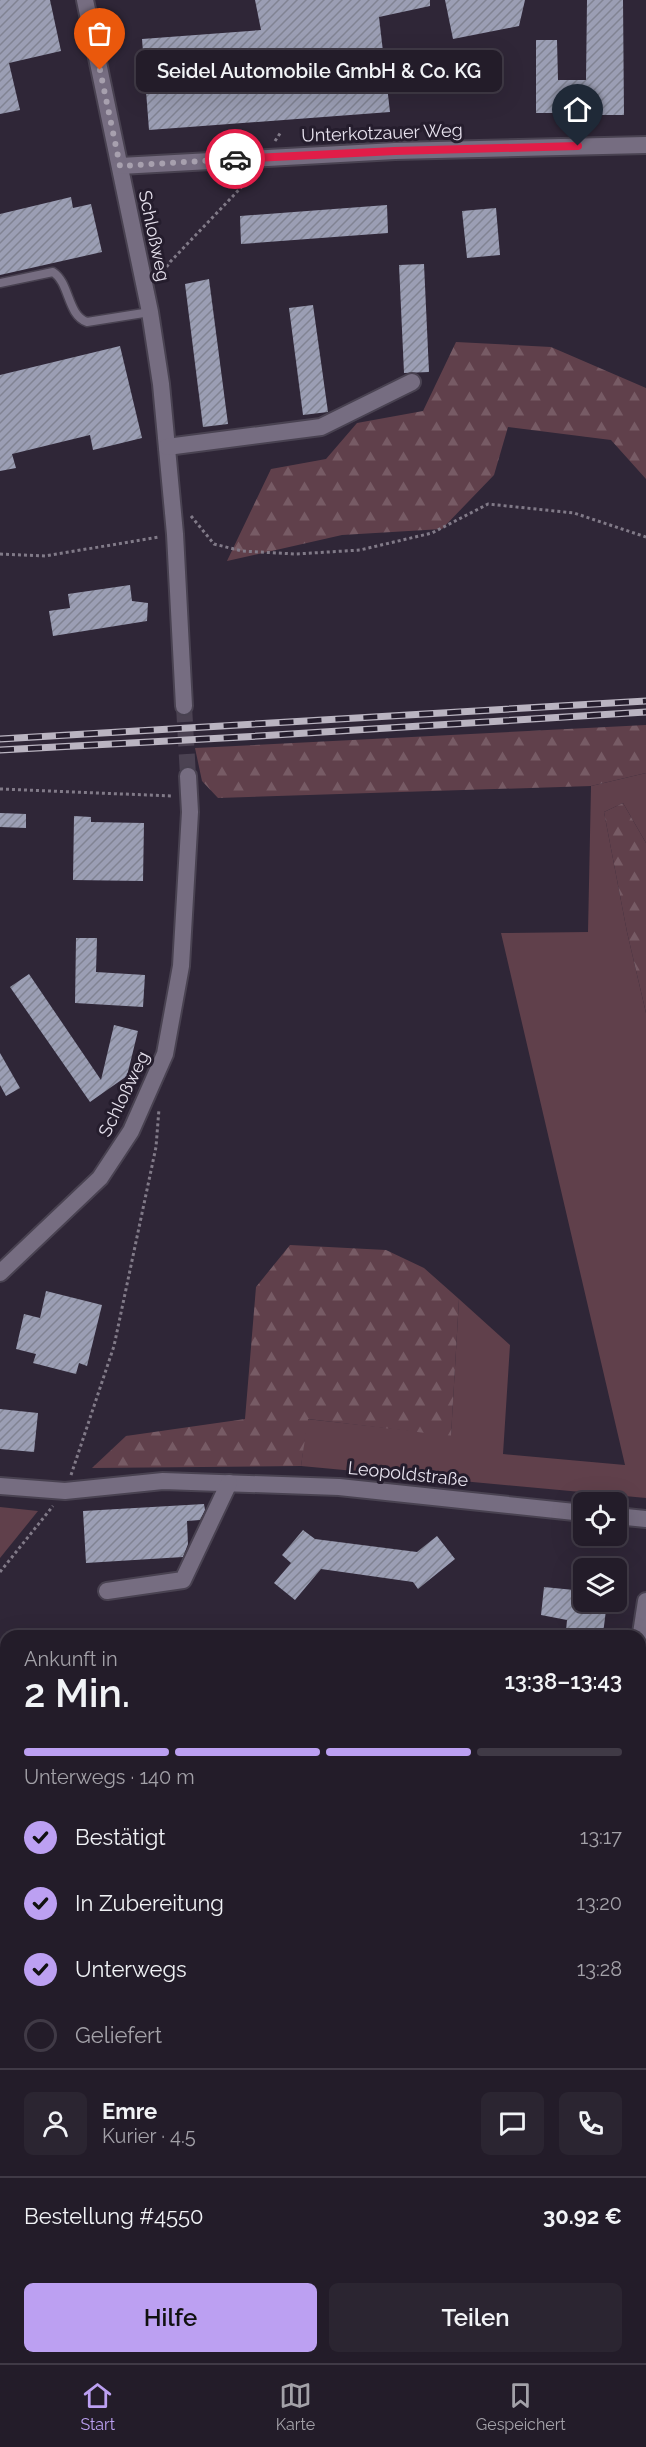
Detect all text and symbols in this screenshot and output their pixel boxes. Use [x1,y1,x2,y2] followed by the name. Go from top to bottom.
[74,8,125,70] pin
[83,17,116,50] icon: bag
[136,49,502,91] callout: Seidel Automobile GmbH & Co. KG
[157,59,481,83] text: Seidel Automobile GmbH & Co. KG
[552,84,603,146] pin
[561,93,594,126] icon: home
[301,119,463,146] street label: Unterkotzauer Weg
[205,129,265,189] courier
[219,143,252,176] icon: car
[135,188,174,283] street label: Schloßweg
[94,1048,153,1140] street label: Schloßweg
[347,1457,470,1490] street label: Leopoldstraße
[573,1492,627,1612] map controls
[573,1492,627,1546] button: locate
[573,1558,627,1612] button: layers
[24,1647,118,1671] text: Ankunft in
[504,1668,622,1694] text: 13:38–13:43
[24,1670,130,1716] text: 2 Min.
[24,1765,195,1789] text: Unterwegs · 140 m
[24,1821,57,1854] icon: check
[75,1824,166,1850] text: Bestätigt
[580,1825,622,1849] text: 13:17
[24,1887,57,1920] icon: check
[75,1890,224,1916] text: In Zubereitung
[576,1891,622,1915] text: 13:20
[24,1953,57,1986] icon: check
[75,1956,187,1982] text: Unterwegs
[577,1957,622,1981] text: 13:28
[75,2022,162,2048] text: Geliefert
[24,2092,87,2155] button: person
[481,2092,544,2155] button: chat
[559,2092,622,2155] button: phone
[102,2098,157,2124] text: Emre
[102,2124,196,2148] text: Kurier · 4.5
[24,2203,204,2229] text: Bestellung #4550
[543,2203,622,2229] text: 30.92 €
[24,2283,317,2352] button: Hilfe
[329,2283,622,2352] button: Teilen
[80,2379,115,2434] tab: Start
[276,2379,315,2434] tab: Karte
[476,2379,566,2434] tab: Gespeichert

